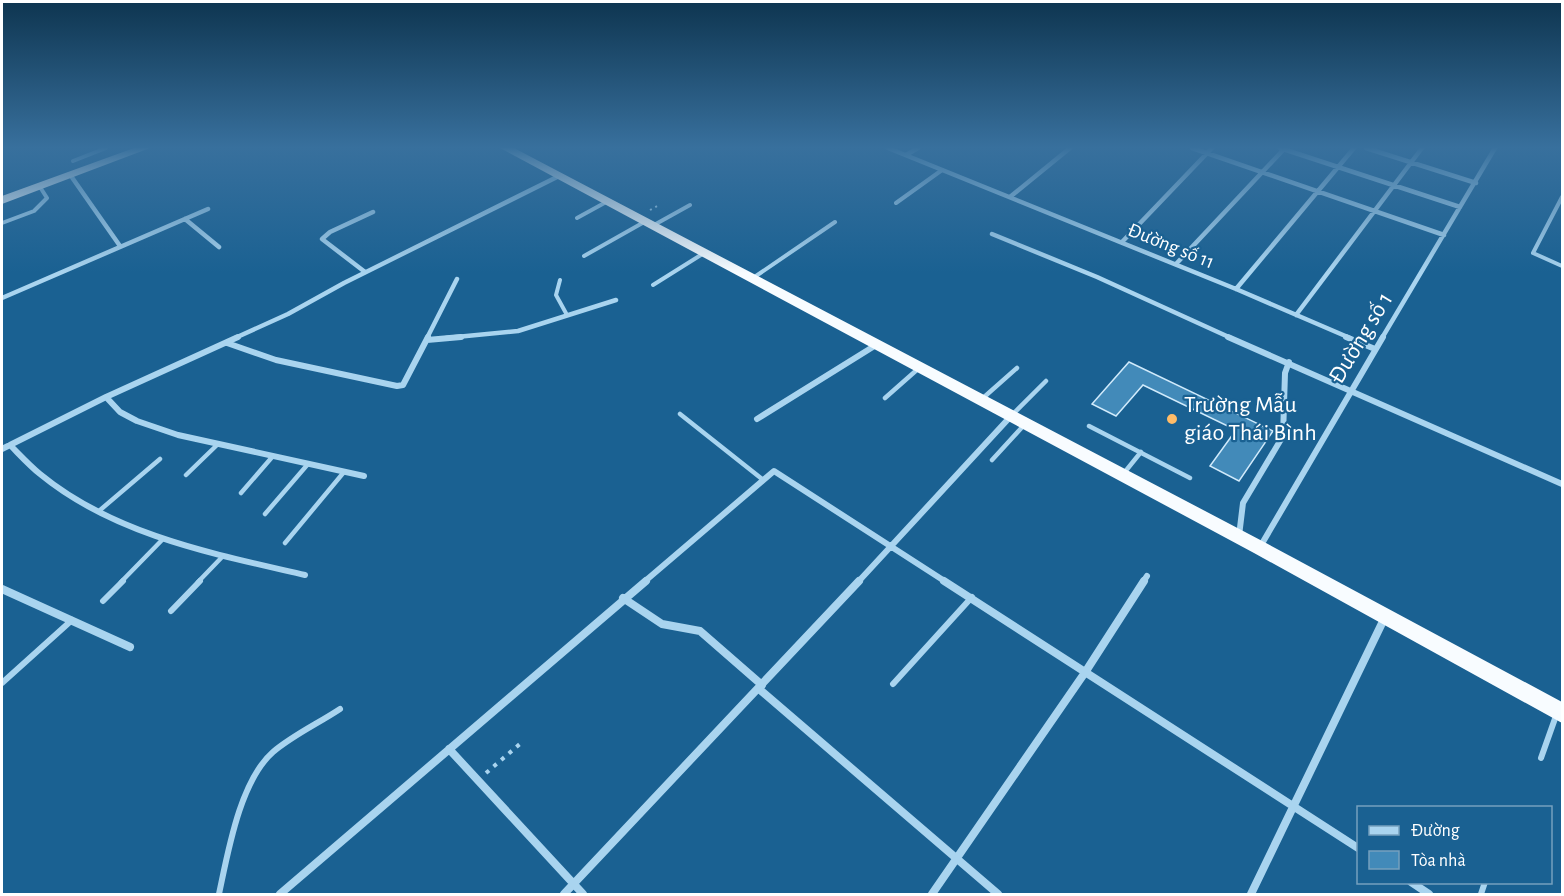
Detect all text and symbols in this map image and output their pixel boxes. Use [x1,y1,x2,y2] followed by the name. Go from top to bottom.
[1125,220,1217,272] street label: Đường số 11
[1325,288,1397,388] street label: Đường số 1
[1184,392,1317,445] place label: Trường Mẫu giáo Thái Bình
[1165,412,1179,426] marker: Trường Mẫu giáo Thái Bình
[1357,806,1552,884] legend
[1411,822,1460,840] text: Đường
[1411,852,1466,870] text: Tòa nhà

